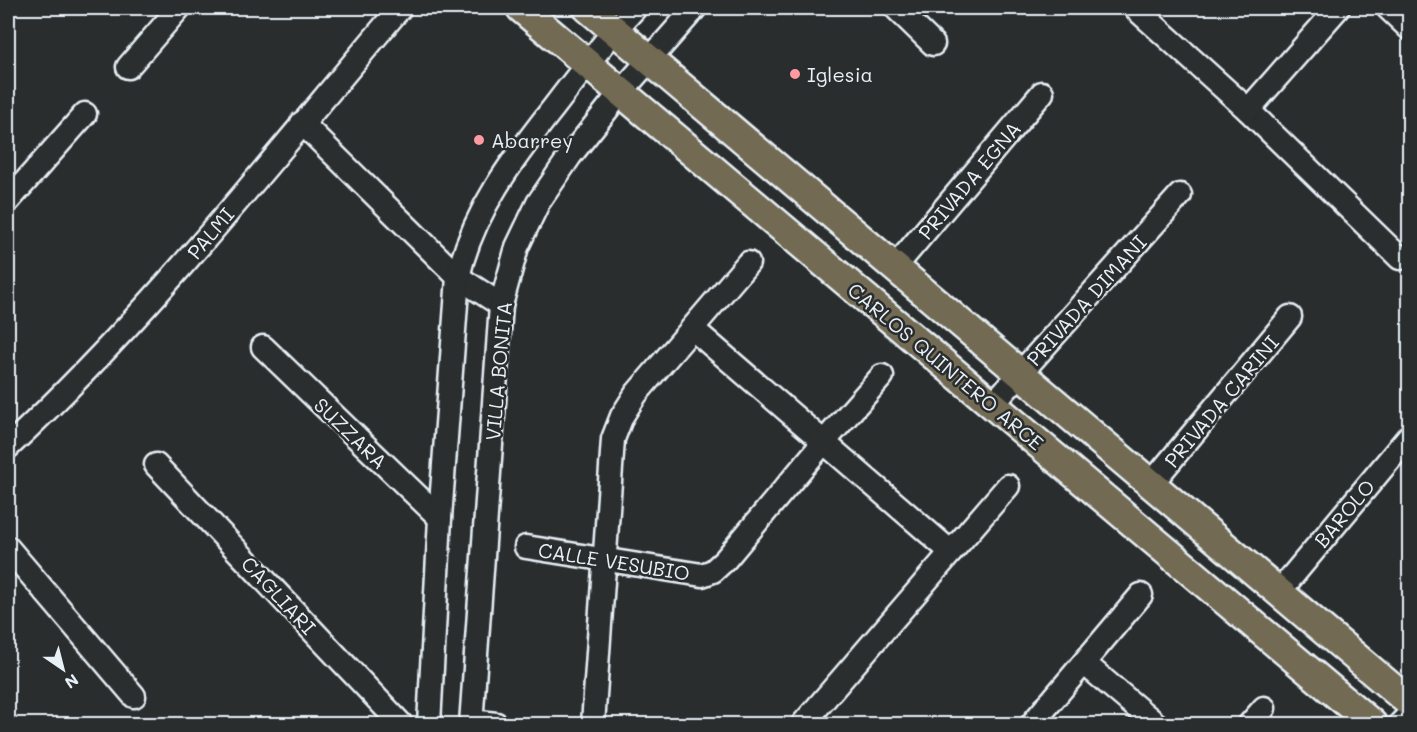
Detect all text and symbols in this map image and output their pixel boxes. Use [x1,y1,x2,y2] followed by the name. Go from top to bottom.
[807,61,873,87] place label: Iglesia
[788,67,802,81] marker: Iglesia
[912,116,1026,244] street label: PRIVADA EGNA
[491,127,573,153] place label: Abarrey
[472,133,486,147] marker: Abarrey
[181,202,239,264] street label: PALMI
[1020,229,1152,371] street label: PRIVADA DIMANI
[843,276,1049,456] street label: CARLOS QUINTERO ARCE
[479,300,517,442] street label: VILLA BONITA
[1158,329,1284,472] street label: PRIVADA CARINI
[309,392,393,474] street label: SUZZARA
[1308,474,1380,552] street label: BAROLO
[536,536,692,586] street label: CALLE VESUBIO
[236,550,322,640] street label: CAGLIARI
[33,639,93,699] north arrow
[61,670,83,694] text: N

